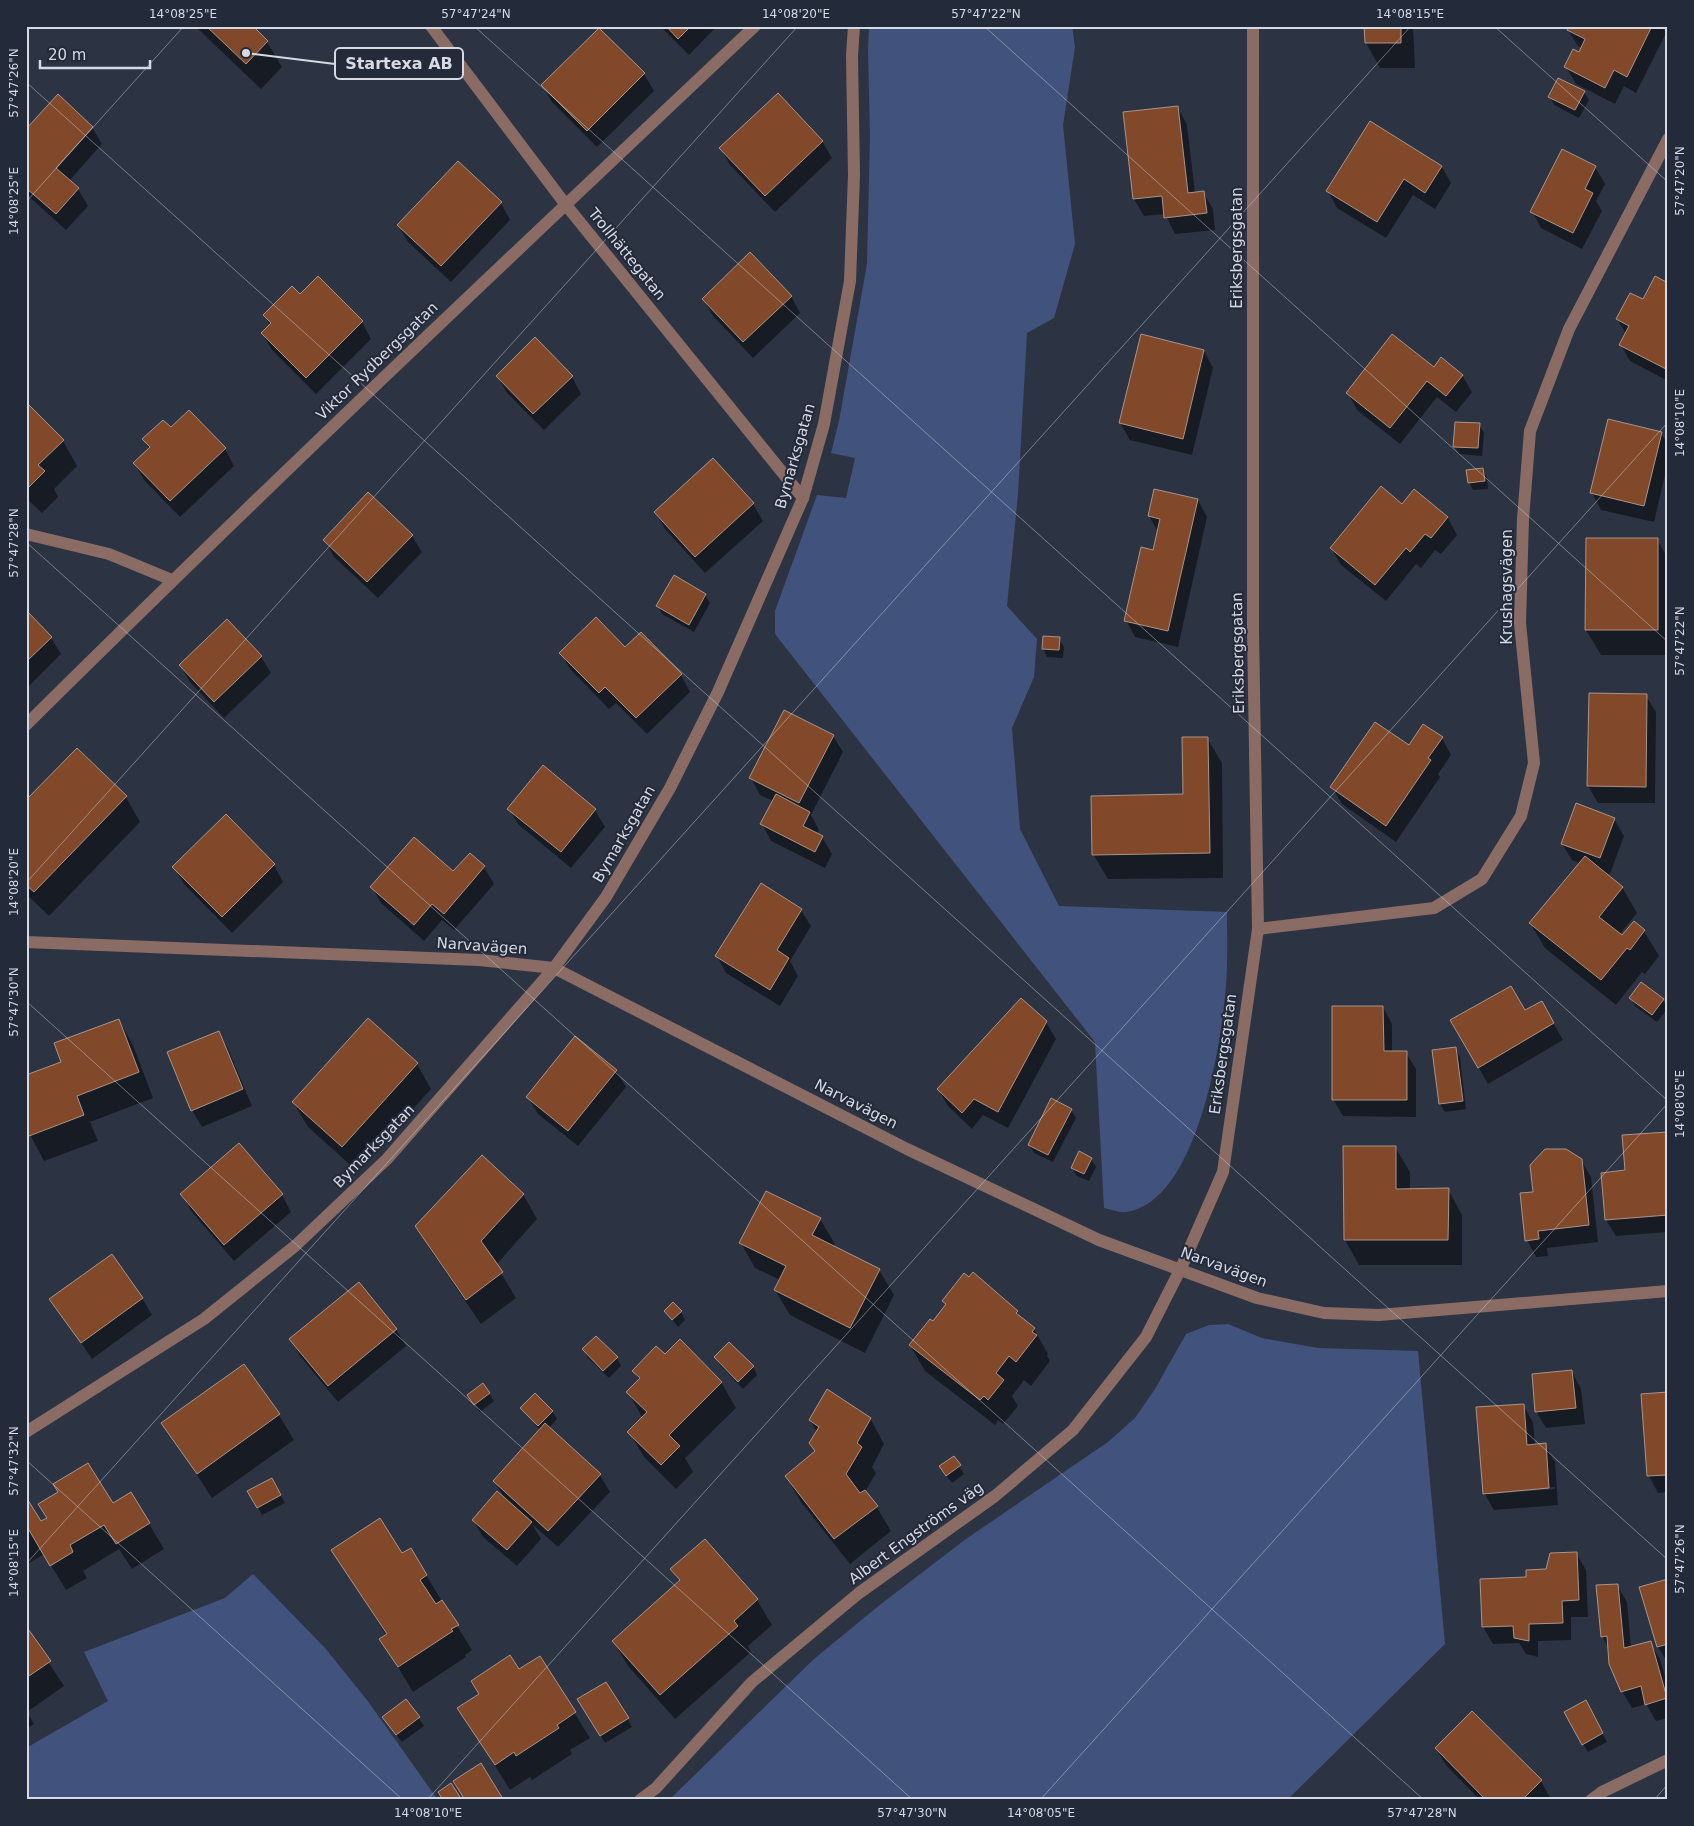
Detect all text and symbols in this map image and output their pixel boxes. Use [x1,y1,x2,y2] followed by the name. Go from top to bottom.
[149,7,217,21] text: 14°08'25"E
[441,7,511,21] text: 57°47'24"N
[762,7,830,21] text: 14°08'20"E
[951,7,1021,21] text: 57°47'22"N
[1376,7,1444,21] text: 14°08'15"E
[40,38,150,70] scale bar
[48,46,86,64] text: 20 m
[7,48,21,118] text: 57°47'26"N
[335,48,463,79] callout: Startexa AB
[345,54,453,73] text: Startexa AB
[1673,146,1687,216] text: 57°47'20"N
[7,167,21,235] text: 14°08'25"E
[1228,187,1246,309] street label: Eriksbergsgatan
[584,204,670,304] street label: Trollhättegatan
[312,298,442,424] street label: Viktor Rydbergsgatan
[1673,389,1687,457] text: 14°08'10"E
[771,401,819,511] street label: Bymarksgatan
[7,508,21,578] text: 57°47'28"N
[1498,529,1516,645] street label: Krushagsvägen
[1228,592,1248,714] street label: Eriksbergsgatan
[1673,606,1687,676] text: 57°47'22"N
[589,782,659,886] street label: Bymarksgatan
[7,848,21,916] text: 14°08'20"E
[436,934,528,958] street label: Narvavägen
[7,967,21,1037] text: 57°47'30"N
[1206,993,1240,1115] street label: Eriksbergsgatan
[1673,1070,1687,1138] text: 14°08'05"E
[811,1075,901,1133] street label: Narvavägen
[330,1101,418,1191] street label: Bymarksgatan
[1178,1243,1270,1291] street label: Narvavägen
[7,1426,21,1496] text: 57°47'32"N
[845,1478,987,1588] street label: Albert Engströms väg
[1673,1524,1687,1594] text: 57°47'26"N
[7,1529,21,1597] text: 14°08'15"E
[394,1806,462,1820] text: 14°08'10"E
[877,1806,947,1820] text: 57°47'30"N
[1007,1806,1075,1820] text: 14°08'05"E
[1387,1806,1457,1820] text: 57°47'28"N

